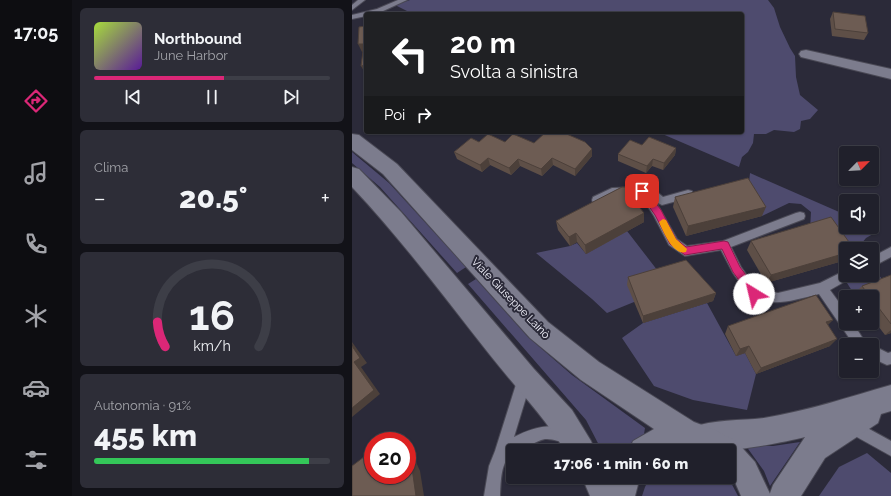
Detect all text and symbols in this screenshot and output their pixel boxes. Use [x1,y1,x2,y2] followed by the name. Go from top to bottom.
[14,22,58,43] text: 17:05
[450,27,516,60] text: 20 m
[384,28,436,80] icon: left
[154,30,242,48] text: Northbound
[154,48,228,63] text: June Harbor
[450,61,578,82] text: Svolta a sinistra
[122,86,144,108] icon: previous
[201,86,223,108] icon: pause
[280,86,302,108] icon: next
[22,87,50,115] icon: directions
[413,104,435,126] icon: right
[384,106,405,124] text: Poi
[839,146,879,186] north arrow
[839,146,879,378] map controls
[22,159,50,187] icon: music
[94,160,128,175] text: Clima
[625,174,659,208] pin
[179,180,248,215] text: 20.5°
[631,180,653,202] icon: arrive
[94,185,106,211] text: −
[321,185,330,211] text: +
[839,194,879,234] button: sound
[22,230,50,258] icon: phone
[839,242,879,282] button: layers
[469,255,553,342] street label: Viale Giuseppe Lainò
[733,273,775,315] position arrow
[839,290,879,330] button: +
[189,291,235,340] text: 16
[22,302,50,330] icon: climate
[193,338,231,354] text: km/h
[839,338,879,378] button: −
[22,374,50,402] icon: car
[94,398,191,413] text: Autonomia · 91%
[94,418,197,453] text: 455 km
[364,432,416,484] speed limit sign: 20
[22,446,50,474] icon: filters
[554,455,688,473] text: 17:06 · 1 min · 60 m

